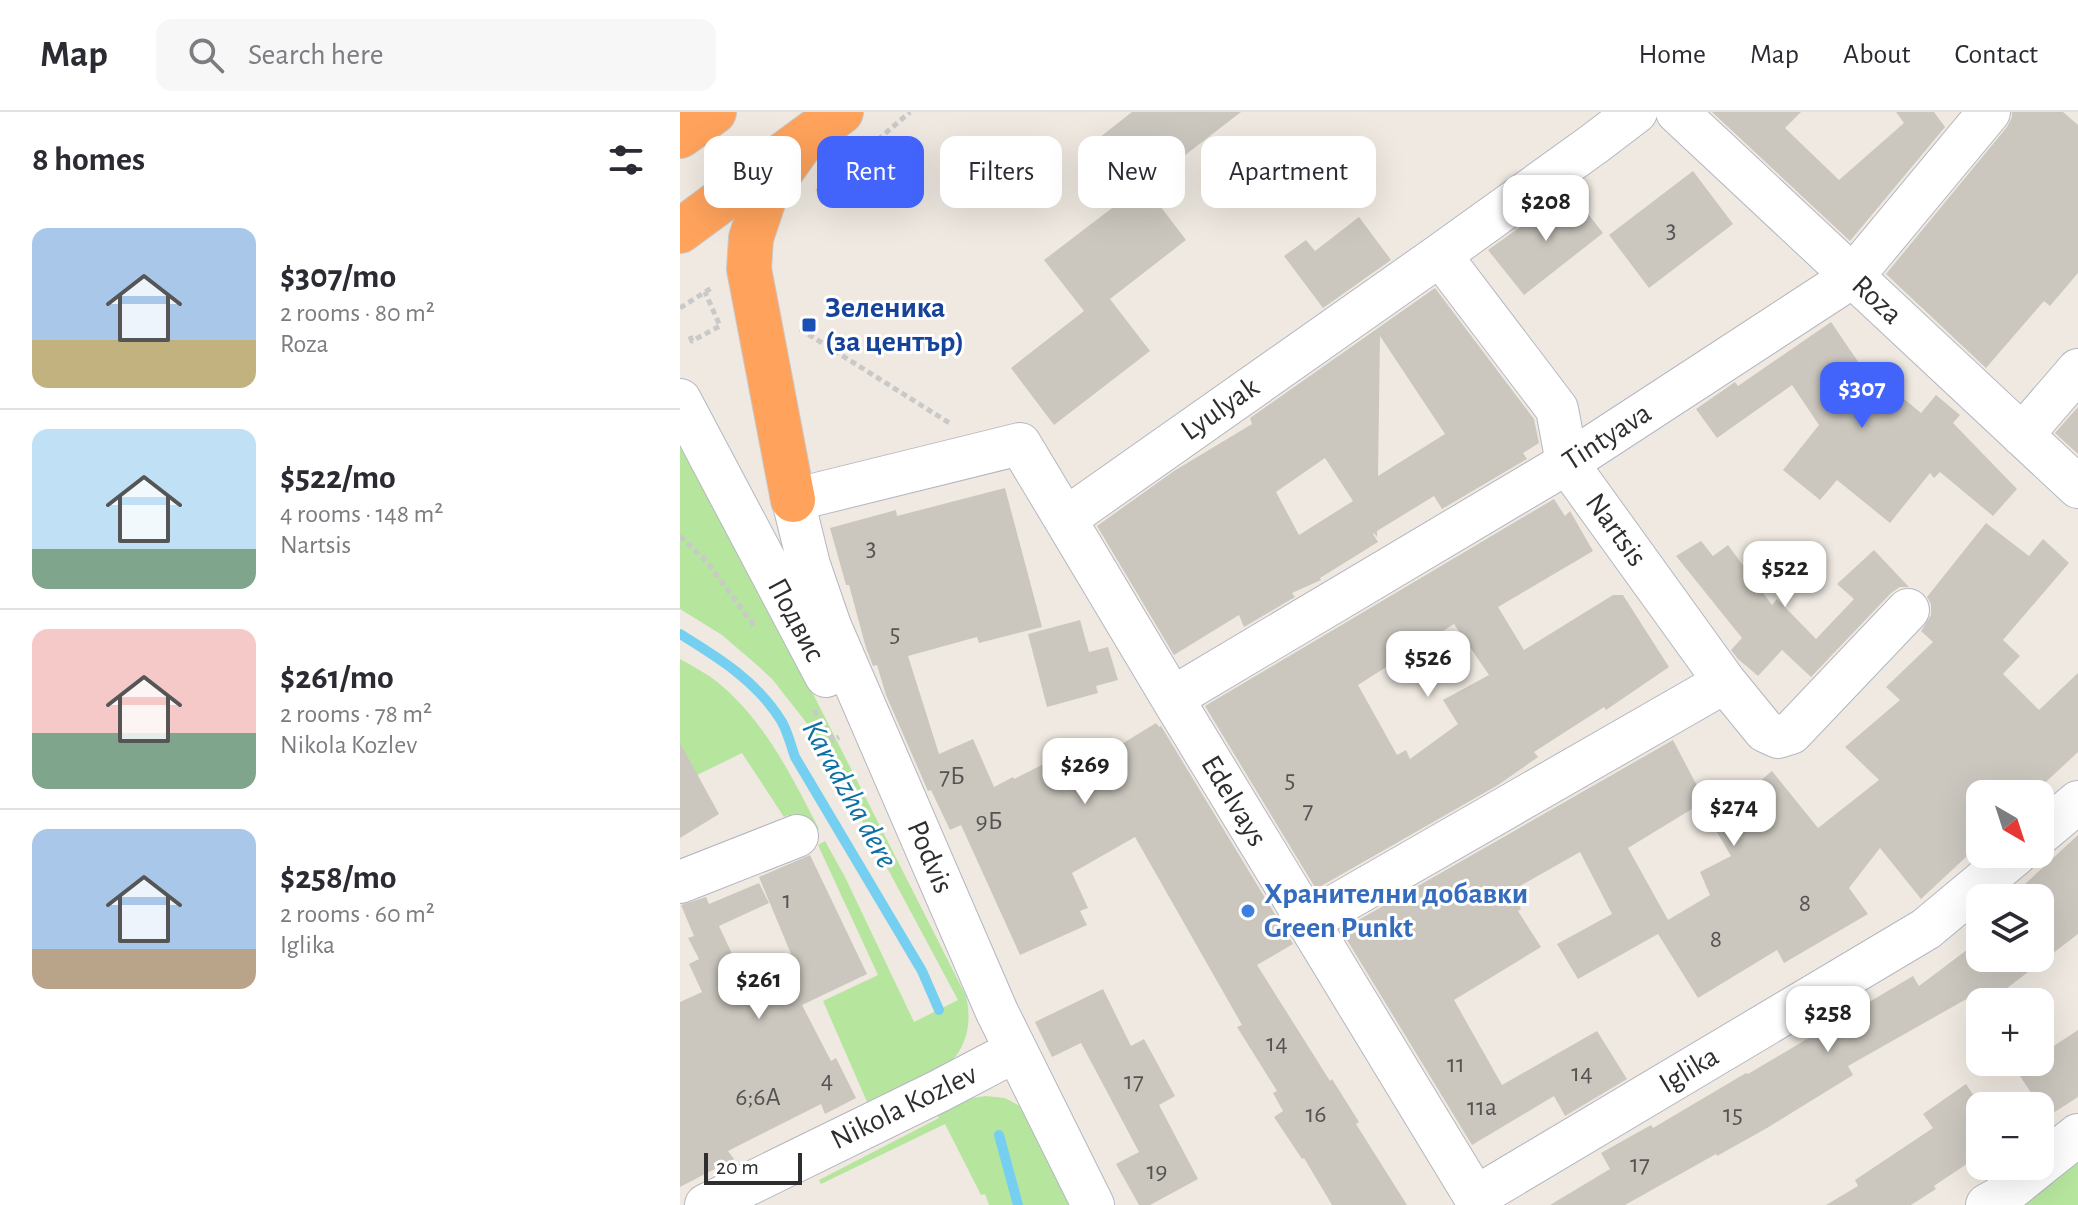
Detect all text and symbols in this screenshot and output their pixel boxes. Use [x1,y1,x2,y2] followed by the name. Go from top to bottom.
[156,19,716,91] search box
[184,33,228,77] icon: search
[40,36,108,74] text: Map
[248,40,384,70] text: Search here
[1639,41,1706,69] text: Home
[1750,41,1799,69] text: Map
[1843,41,1911,69] text: About
[1955,41,2038,69] text: Contact
[704,136,801,208] chip: Buy
[817,136,924,208] chip: Rent
[940,136,1062,208] chip: Filters
[1078,136,1185,208] chip: New
[1201,136,1376,208] chip: Apartment
[604,138,648,182] icon: filters
[32,143,145,177] text: 8 homes
[1499,175,1593,243] pin: $208
[1521,188,1571,214] text: $208
[1666,217,1676,243] house number: 3
[96,260,192,356] icon: home
[280,260,396,294] text: $307/mo
[1846,270,1908,330] street label: Roza
[825,293,964,357] place label: Зеленика (за център)
[280,300,435,326] text: 2 rooms · 80 m²
[800,316,818,334] marker: Зеленика (за център)
[280,331,329,357] text: Roza
[1815,362,1909,430] pin: $307
[1176,372,1265,446] street label: Lyulyak
[1838,375,1886,401] text: $307
[1557,397,1657,477] street label: Tintyava
[96,461,192,557] icon: home
[280,461,396,495] text: $522/mo
[1580,488,1652,572] street label: Nartsis
[280,501,443,527] text: 4 rooms · 148 m²
[280,532,351,558] text: Nartsis
[866,535,876,561] house number: 3
[1738,541,1832,609] pin: $522
[1761,554,1809,580] text: $522
[762,573,830,667] street label: Подвис
[890,620,900,646] house number: 5
[1381,631,1475,699] pin: $526
[1404,644,1452,670] text: $526
[96,661,192,757] icon: home
[280,661,394,695] text: $261/mo
[280,701,432,727] text: 2 rooms · 78 m²
[796,715,904,873] water label: Karadzha dere
[280,732,417,758] text: Nikola Kozlev
[1038,738,1132,806] pin: $269
[1195,750,1273,852] street label: Edelvays
[1060,751,1110,777] text: $269
[939,763,965,789] house number: 7Б
[1285,766,1295,792] house number: 5
[1687,780,1781,848] pin: $274
[1966,780,2054,868] north arrow
[1966,780,2054,1180] map controls
[1710,793,1758,819] text: $274
[1303,797,1314,823] house number: 7
[975,808,1003,834] house number: 9Б
[901,816,959,898] street label: Podvis
[96,861,192,957] icon: home
[280,861,397,895] text: $258/mo
[1264,879,1528,943] place label: Хранителни добавки Green Punkt
[1966,884,2054,972] button: layers
[783,887,791,913] house number: 1
[1799,890,1811,916] house number: 8
[280,901,435,927] text: 2 rooms · 60 m²
[1239,902,1257,920] marker: Хранителни добавки Green Punkt
[1710,926,1722,952] house number: 8
[280,932,335,958] text: Iglika
[712,953,806,1021] pin: $261
[736,966,782,992] text: $261
[1781,986,1875,1054] pin: $258
[1966,988,2054,1076] button: +
[1804,999,1852,1025] text: $258
[1266,1030,1288,1056] house number: 14
[1654,1041,1724,1099] street label: Iglika
[1447,1051,1465,1077] house number: 11
[826,1059,982,1155] street label: Nikola Kozlev
[1571,1060,1593,1086] house number: 14
[821,1067,833,1093] house number: 4
[1124,1068,1144,1094] house number: 17
[735,1084,781,1110] house number: 6;6А
[1966,1092,2054,1180] button: −
[1467,1094,1497,1120] house number: 11a
[1305,1101,1327,1127] house number: 16
[1723,1101,1743,1127] house number: 15
[704,1149,802,1185] scale bar
[1630,1151,1650,1177] house number: 17
[716,1156,759,1178] text: 20 m
[1146,1158,1168,1184] house number: 19

